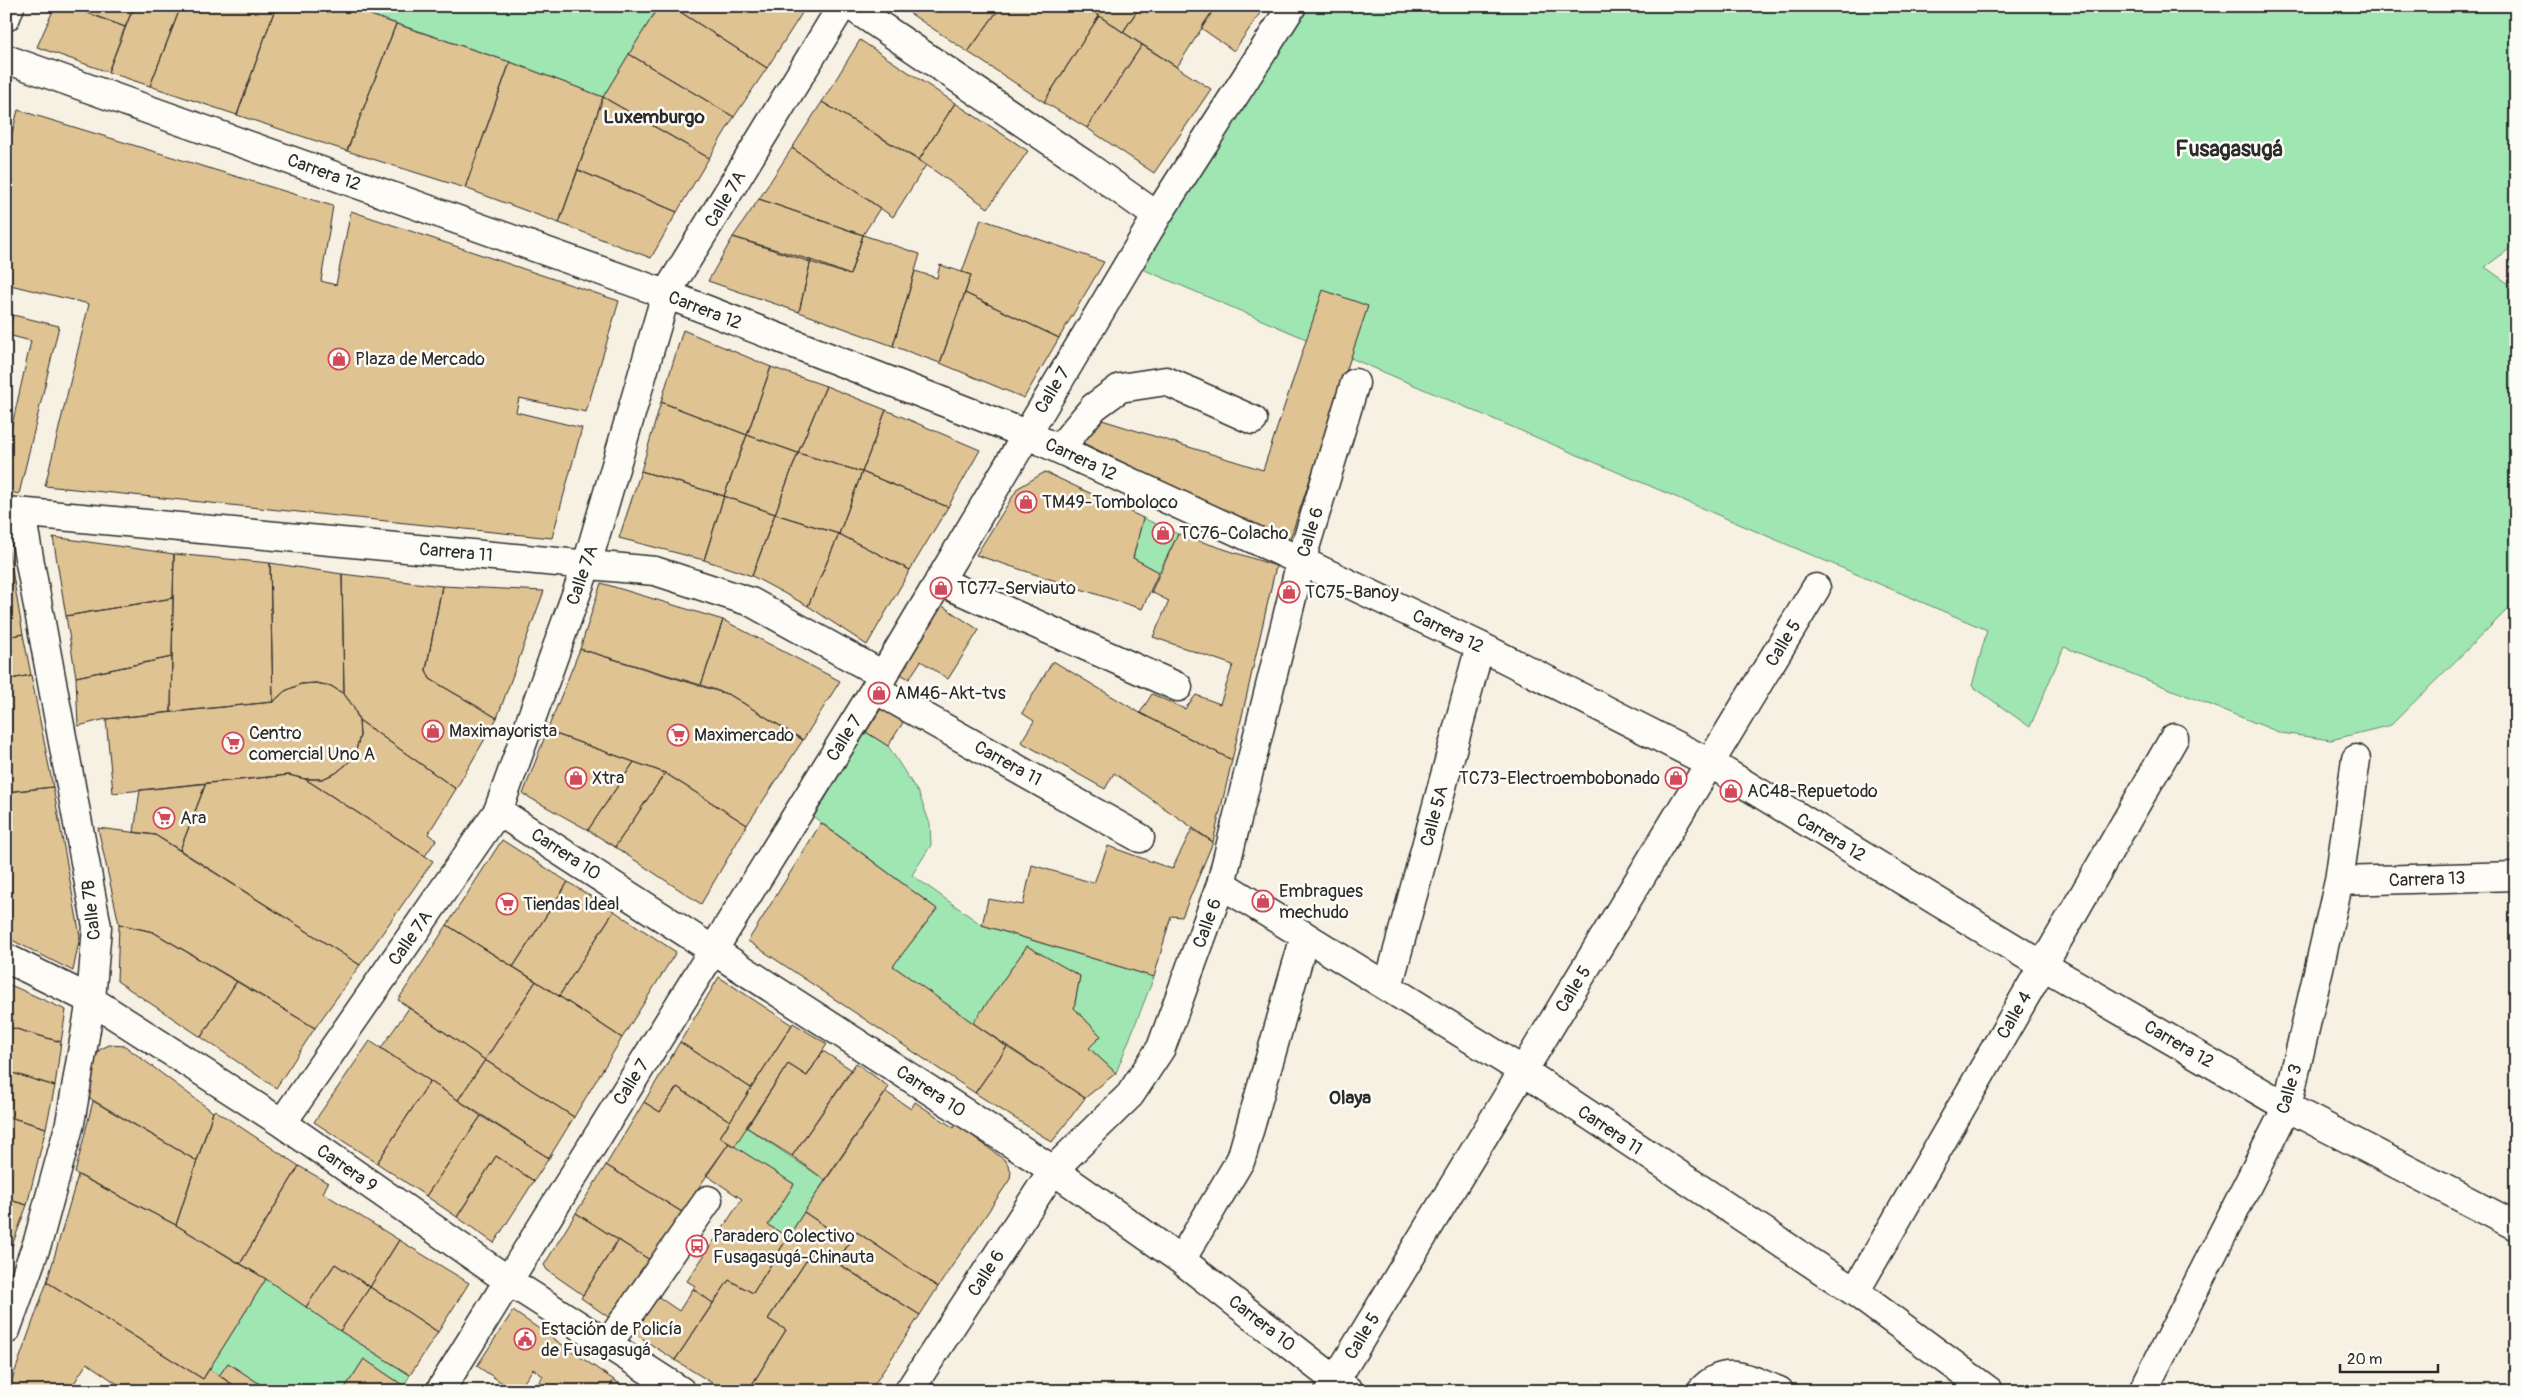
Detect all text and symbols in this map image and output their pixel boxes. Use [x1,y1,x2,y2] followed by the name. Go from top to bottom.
[603,105,705,129] district label: Luxemburgo
[2175,135,2283,163] district label: Fusagasugá
[284,149,364,196] street label: Carrera 12
[700,166,751,232] street label: Calle 7A
[665,286,745,335] street label: Carrera 12
[327,347,351,371] shop icon: Plaza de Mercado
[355,348,485,371] place label: Plaza de Mercado
[1030,362,1075,418] street label: Calle 7
[1041,433,1120,486] street label: Carrera 12
[1014,490,1038,514] shop icon: TM49-Tomboloco
[1042,491,1178,514] place label: TM49-Tomboloco
[1292,504,1329,560] street label: Calle 6
[1151,521,1175,545] shop icon: TC76-Colacho
[1179,522,1289,545] place label: TC76-Colacho
[418,538,494,567] street label: Carrera 11
[562,542,604,608] street label: Calle 7A
[929,576,953,600] shop icon: TC77-Serviauto
[957,577,1076,600] place label: TC77-Serviauto
[1277,580,1301,604] shop icon: TC75-Banoy
[1305,581,1399,604] place label: TC75-Banoy
[1408,604,1487,659] street label: Carrera 12
[1761,616,1806,671] street label: Calle 5
[867,681,891,705] shop icon: AM46-Akt-tvs
[895,682,1006,705] place label: AM46-Akt-tvs
[821,710,868,766] street label: Calle 7
[421,719,445,743] shop icon: Maximayorista
[449,720,557,743] place label: Maximayorista
[249,722,375,766] place label: Centro comercial Uno A
[666,723,690,747] supermarket icon: Maximercado
[694,724,794,747] place label: Maximercado
[221,731,245,755] supermarket icon: Centro comercial Uno A
[970,736,1046,791] street label: Carrera 11
[564,766,588,790] shop icon: Xtra
[1664,766,1688,790] shop icon: TC73-Electroembobonado
[592,767,624,790] place label: Xtra
[1459,767,1660,790] place label: TC73-Electroembobonado
[1719,779,1743,803] shop icon: AC48-Repuetodo
[1747,780,1878,803] place label: AC48-Repuetodo
[1415,783,1454,849] street label: Calle 5A
[152,806,176,830] supermarket icon: Ara
[180,807,206,830] place label: Ara
[1792,808,1870,867] street label: Carrera 12
[526,823,605,886] street label: Carrera 10
[2388,867,2466,892] street label: Carrera 13
[77,879,106,941] street label: Calle 7B
[1279,880,1363,924] place label: Embragues mechudo
[1251,889,1275,913] shop icon: Embragues mechudo
[495,892,519,916] supermarket icon: Tiendas Ideal
[523,893,620,916] place label: Tiendas Ideal
[1188,895,1227,951] street label: Calle 6
[383,906,438,970] street label: Calle 7A
[1551,962,1596,1017] street label: Calle 5
[1992,987,2037,1043] street label: Calle 4
[2140,1015,2218,1074] street label: Carrera 12
[608,1054,655,1110] street label: Calle 7
[891,1060,970,1123] street label: Carrera 10
[2271,1062,2308,1117] street label: Calle 3
[1329,1086,1371,1110] district label: Olaya
[1573,1100,1647,1161] street label: Carrera 11
[312,1139,381,1198] street label: Carrera 9
[713,1225,874,1269] place label: Paradero Colectivo Fusagasugá-Chinauta
[685,1234,709,1258] bus stop icon: Paradero Colectivo Fusagasugá-Chinauta
[963,1245,1010,1301] street label: Calle 6
[1224,1290,1300,1357] street label: Carrera 10
[1340,1309,1385,1364] street label: Calle 5
[541,1318,682,1362] place label: Estación de Policía de Fusagasugá
[513,1327,537,1351] public building icon: Estación de Policía de Fusagasugá
[2340,1342,2437,1374] scale bar
[2347,1350,2382,1369] text: 20 m

